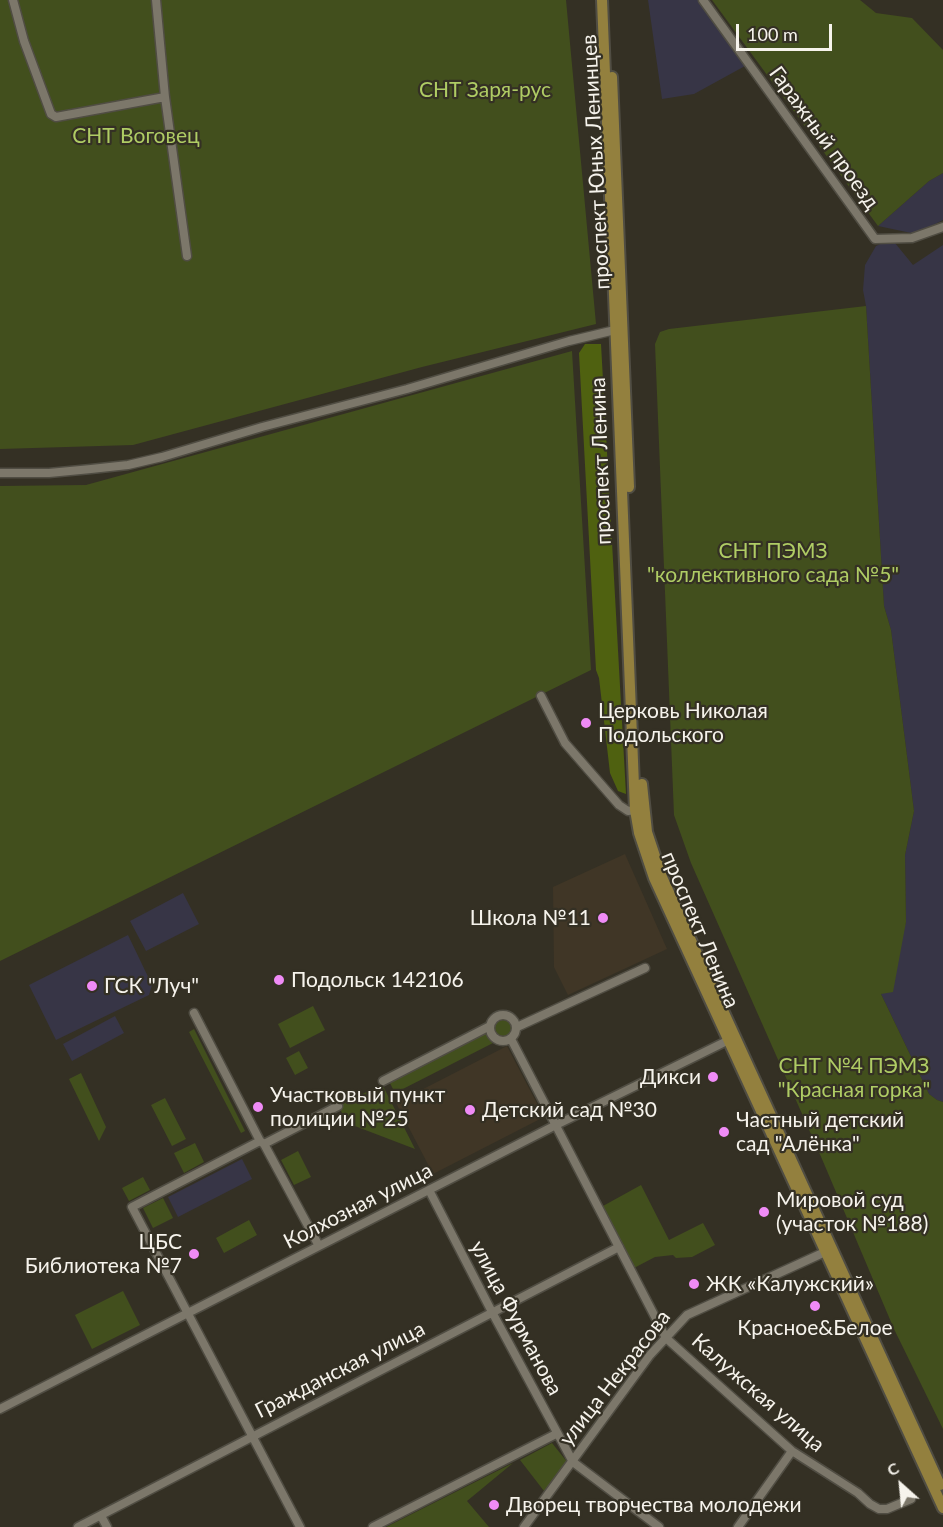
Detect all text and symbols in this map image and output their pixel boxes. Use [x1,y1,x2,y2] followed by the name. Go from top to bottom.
[739,12,835,50] scale bar
[747,23,798,45] text: 100 m
[577,34,615,290] street label: проспект Юных Ленинцев
[764,62,884,214] street label: Гаражный проезд
[419,77,551,103] park label: СНТ Заря-рус
[72,123,200,149] park label: СНТ Воговец
[585,377,617,545] street label: проспект Ленина
[647,538,899,588] park label: СНТ ПЭМЗ "коллективного сада №5"
[598,698,768,748] place label: Церковь Николая Подольского
[579,716,593,730] marker: Церковь Николая Подольского
[656,848,744,1012] street label: проспект Ленина
[470,905,591,931] place label: Школа №11
[596,911,610,925] marker: Школа №11
[291,967,464,993] place label: Подольск 142106
[104,973,199,999] place label: ГСК "Луч"
[272,973,286,987] marker: Подольск 142106
[85,979,99,993] marker: ГСК "Луч"
[778,1053,930,1103] park label: СНТ №4 ПЭМЗ "Красная горка"
[640,1064,701,1090] place label: Дикси
[706,1070,720,1084] marker: Дикси
[270,1082,445,1132] place label: Участковый пункт полиции №25
[482,1097,657,1123] place label: Детский сад №30
[251,1100,265,1114] marker: Участковый пункт полиции №25
[463,1103,477,1117] marker: Детский сад №30
[736,1107,904,1157] place label: Частный детский сад "Алёнка"
[717,1125,731,1139] marker: Частный детский сад "Алёнка"
[279,1158,437,1254] street label: Колхозная улица
[776,1187,928,1237] place label: Мировой суд (участок №188)
[757,1205,771,1219] marker: Мировой суд (участок №188)
[25,1229,182,1279] place label: ЦБС Библиотека №7
[465,1236,567,1400] street label: улица Фурманова
[187,1247,201,1261] marker: ЦБС Библиотека №7
[706,1271,874,1297] place label: ЖК «Калужский»
[687,1277,701,1291] marker: ЖК «Калужский»
[808,1299,822,1313] marker: Красное&Белое
[554,1305,676,1451] street label: улица Некрасова
[737,1315,893,1341] place label: Красное&Белое
[251,1316,429,1424] street label: Гражданская улица
[686,1328,830,1458] street label: Калужская улица
[871,1455,931,1515] north arrow
[884,1458,902,1479] text: С
[506,1492,802,1518] place label: Дворец творчества молодежи
[487,1498,501,1512] marker: Дворец творчества молодежи

